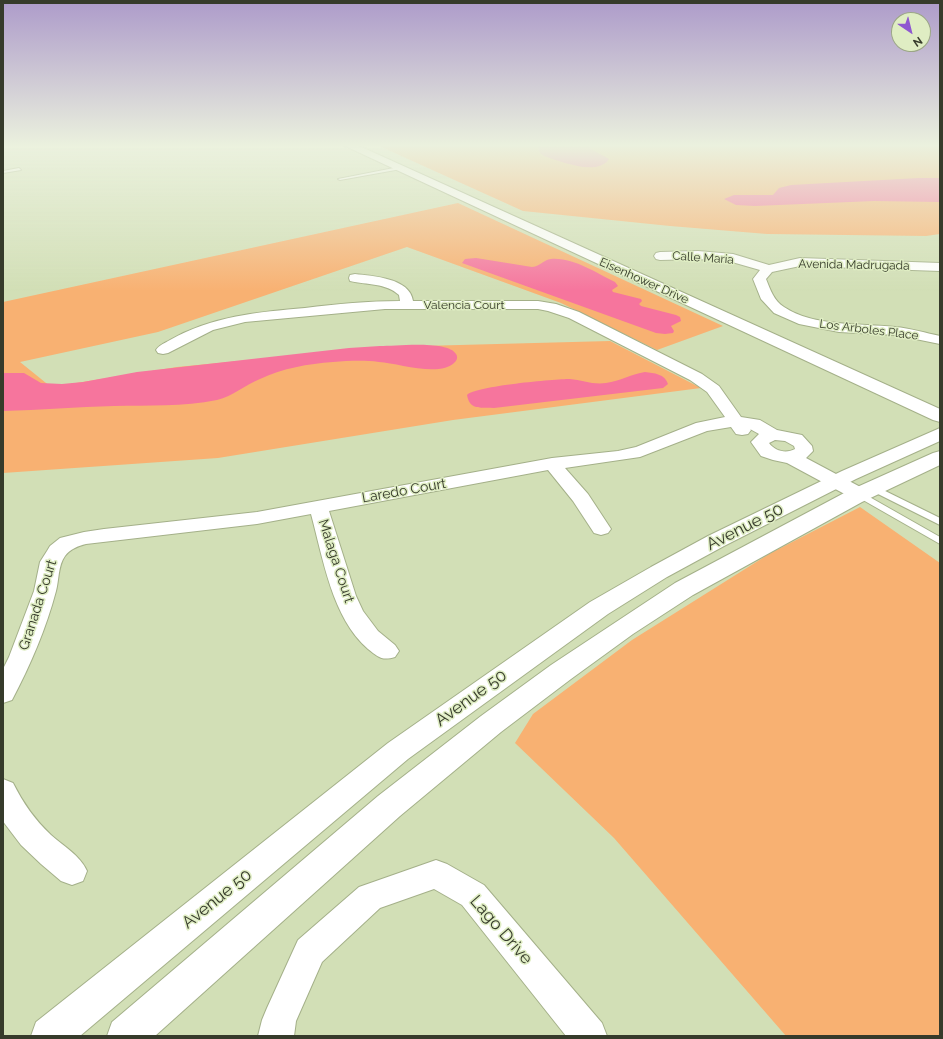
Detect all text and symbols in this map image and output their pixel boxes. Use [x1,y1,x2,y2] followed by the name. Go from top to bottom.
[891,12,931,52] north arrow
[910,34,925,49] text: N
[672,249,734,267] street label: Calle Maria
[597,255,691,307] street label: Eisenhower Drive
[798,257,910,273] street label: Avenida Madrugada
[424,298,504,312] street label: Valencia Court
[819,317,919,343] street label: Los Arboles Place
[361,475,447,507] street label: Laredo Court
[703,499,787,555] street label: Avenue 50
[315,517,357,605] street label: Malaga Court
[15,558,61,652] street label: Granada Court
[431,665,511,731] street label: Avenue 50
[178,865,256,933] street label: Avenue 50
[466,891,536,969] street label: Lago Drive

